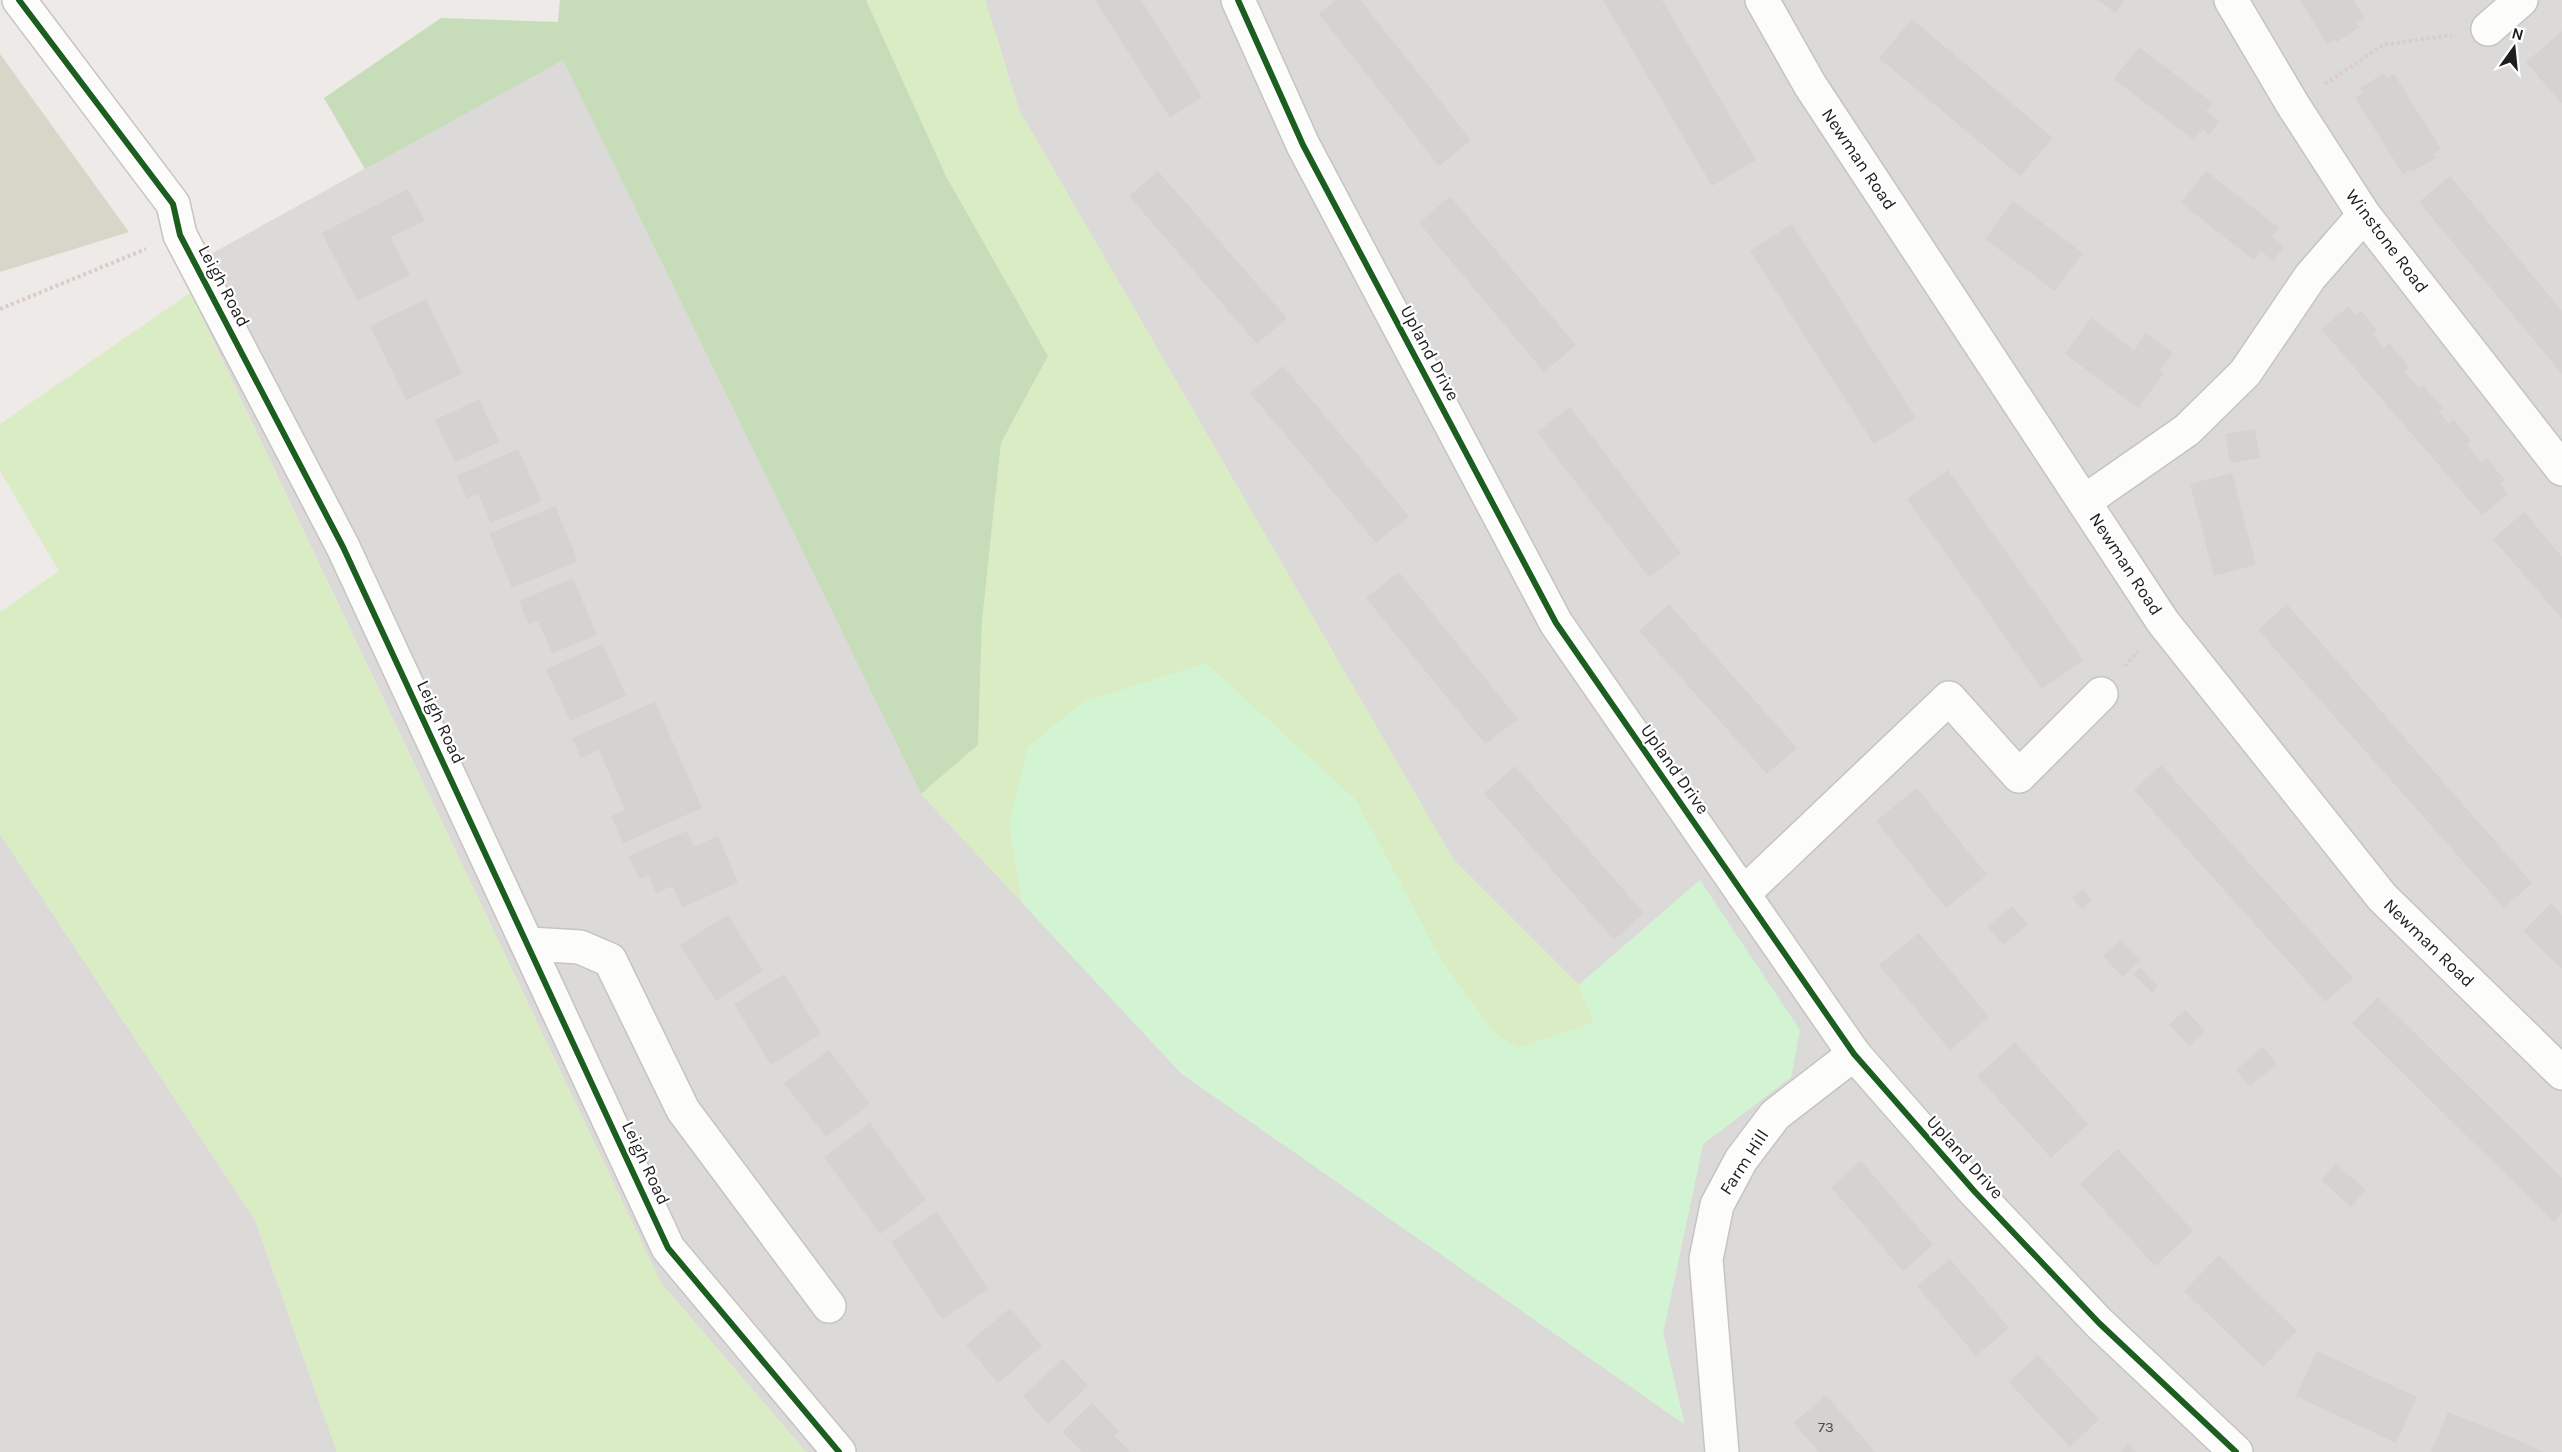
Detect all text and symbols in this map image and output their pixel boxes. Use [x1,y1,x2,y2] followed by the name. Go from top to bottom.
[2484,18,2544,78] north arrow
[2510,23,2526,45] text: N
[1817,104,1901,214] street label: Newman Road
[2341,185,2433,297] street label: Winstone Road
[193,241,255,331] street label: Leigh Road
[1396,301,1464,405] street label: Upland Drive
[2085,509,2167,619] street label: Newman Road
[412,677,470,767] street label: Leigh Road
[1636,720,1714,818] street label: Upland Drive
[2379,894,2479,992] street label: Newman Road
[1922,1111,2008,1203] street label: Upland Drive
[617,1118,675,1208] street label: Leigh Road
[1715,1125,1773,1199] street label: Farm Hill
[1818,1418,1834,1436] house number: 73

